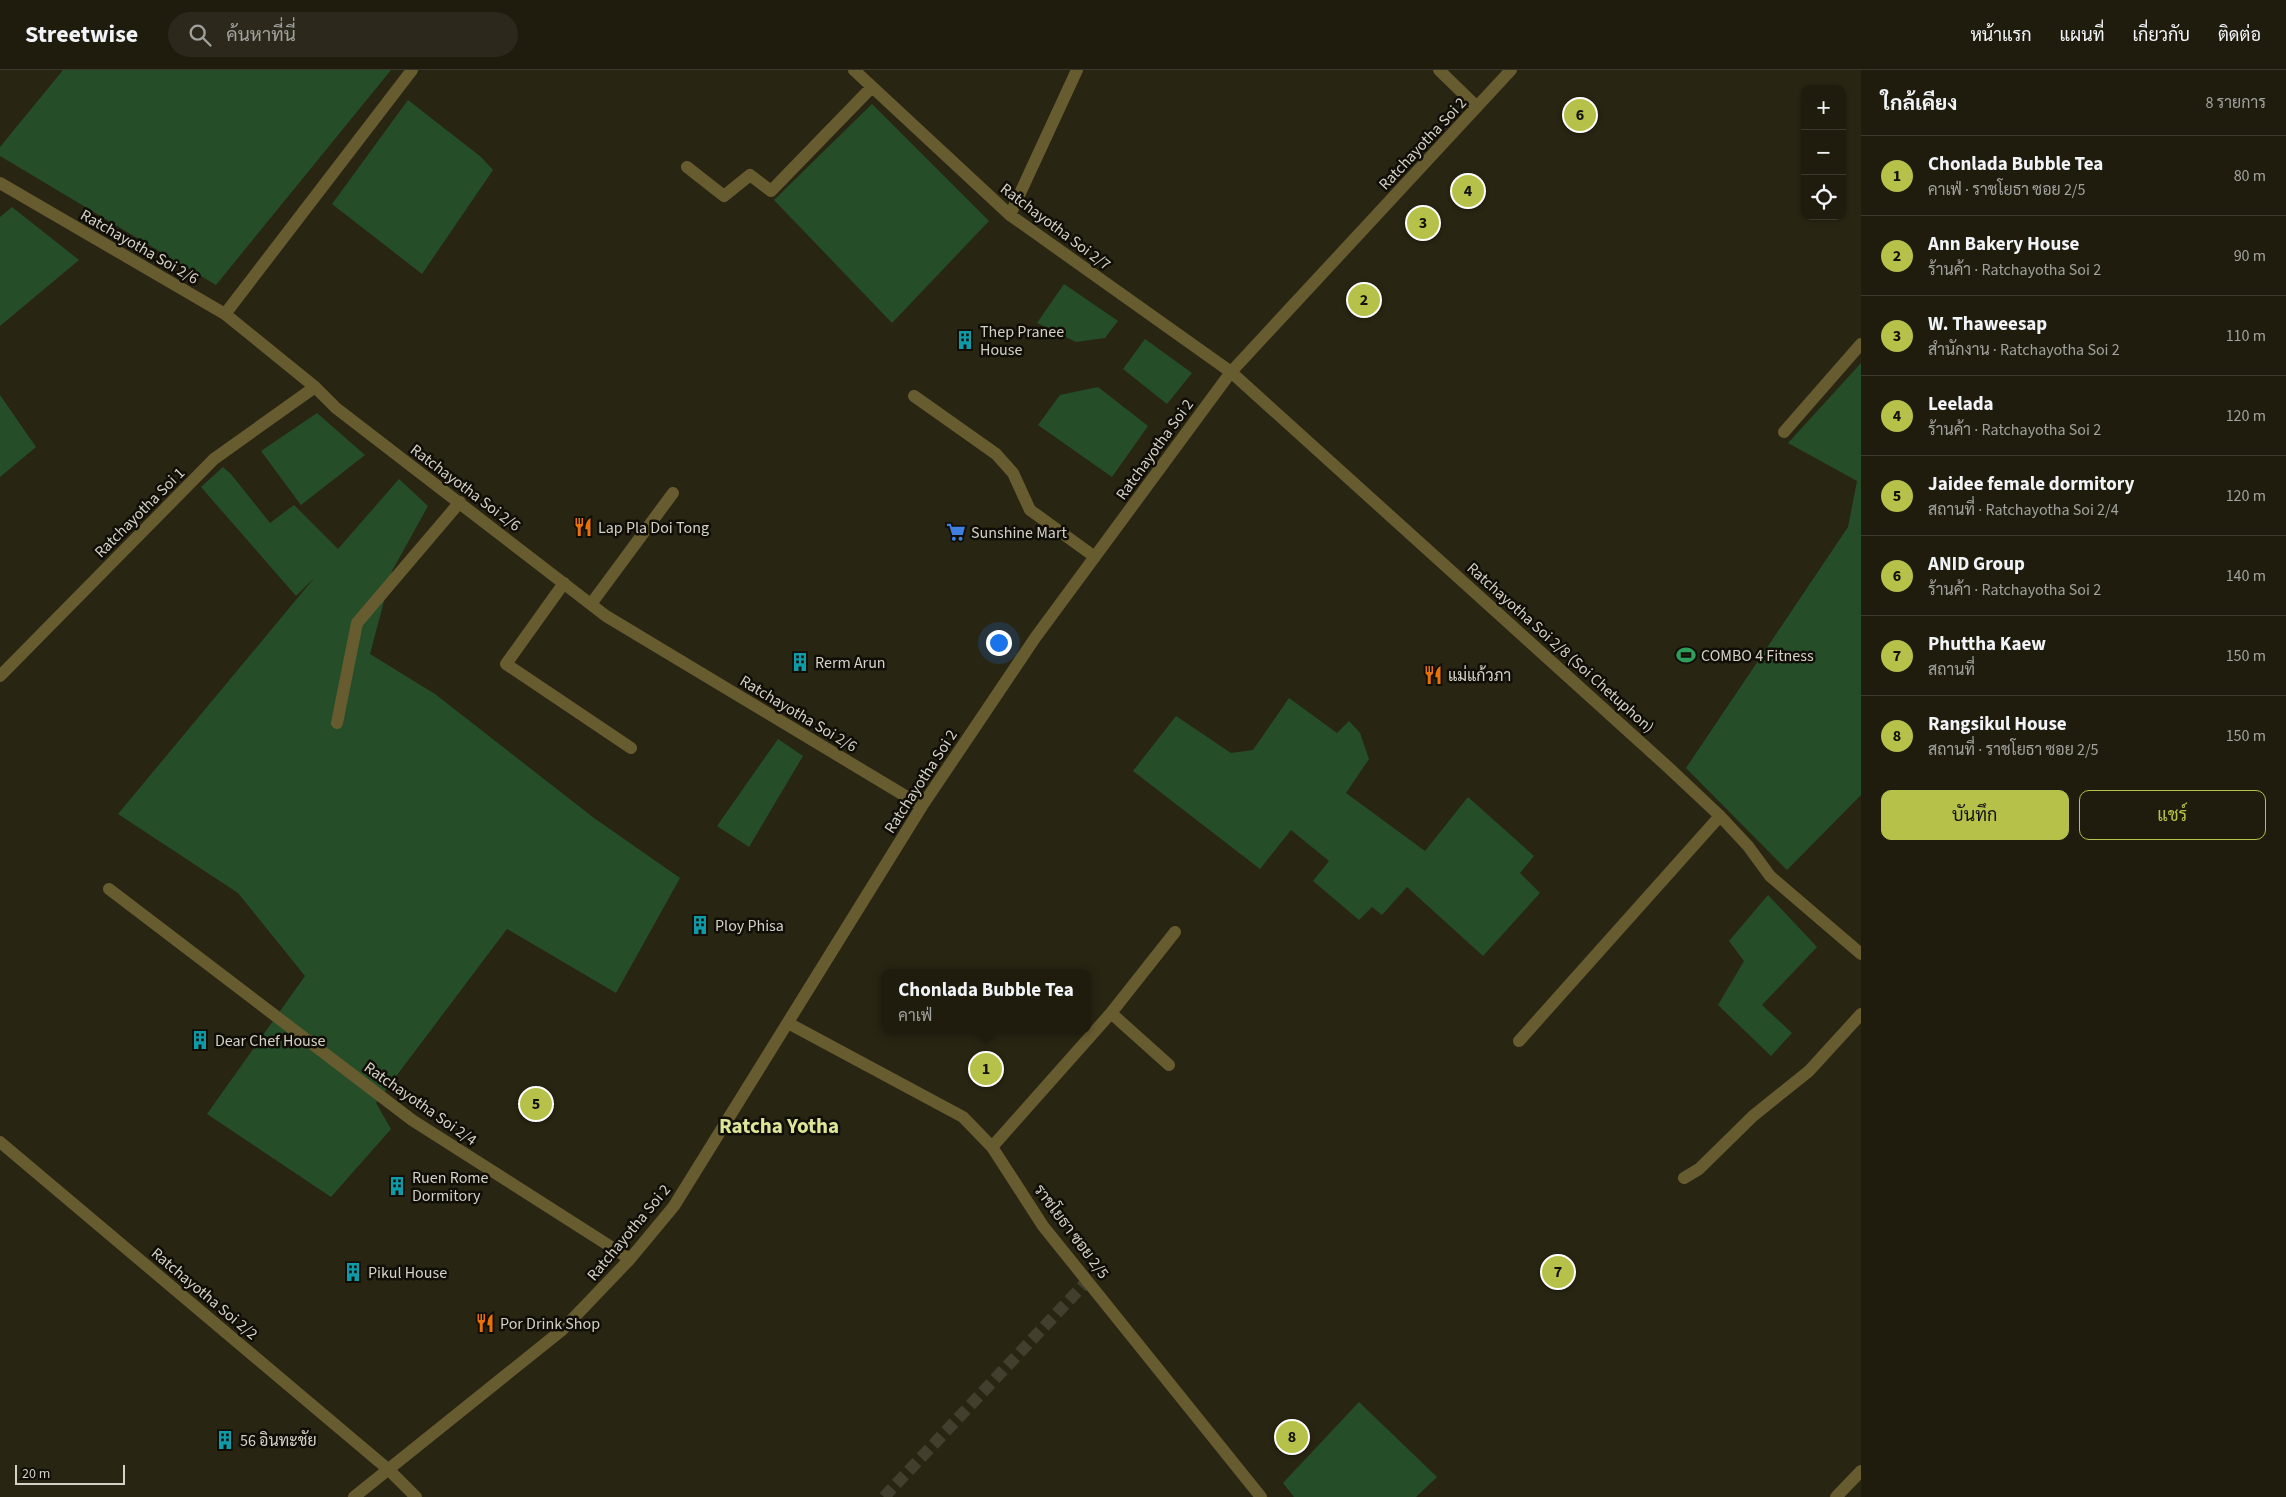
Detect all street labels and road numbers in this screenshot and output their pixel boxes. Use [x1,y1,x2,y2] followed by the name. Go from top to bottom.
[1374,92,1472,195] street label: Ratchayotha Soi 2
[996,178,1115,276] street label: Ratchayotha Soi 2/7
[76,204,203,290] street label: Ratchayotha Soi 2/6
[1111,395,1199,504] street label: Ratchayotha Soi 2
[406,439,525,537] street label: Ratchayotha Soi 2/6
[90,463,190,563] street label: Ratchayotha Soi 1
[1462,558,1659,738] street label: Ratchayotha Soi 2/8 (Soi Chetuphon)
[736,670,861,758] street label: Ratchayotha Soi 2/6
[879,725,963,838] street label: Ratchayotha Soi 2
[360,1057,481,1151] street label: Ratchayotha Soi 2/4
[1028,1179,1115,1283] street label: ราชโยธา ซอย 2/5
[582,1180,676,1286] street label: Ratchayotha Soi 2
[146,1243,262,1345] street label: Ratchayotha Soi 2/2

